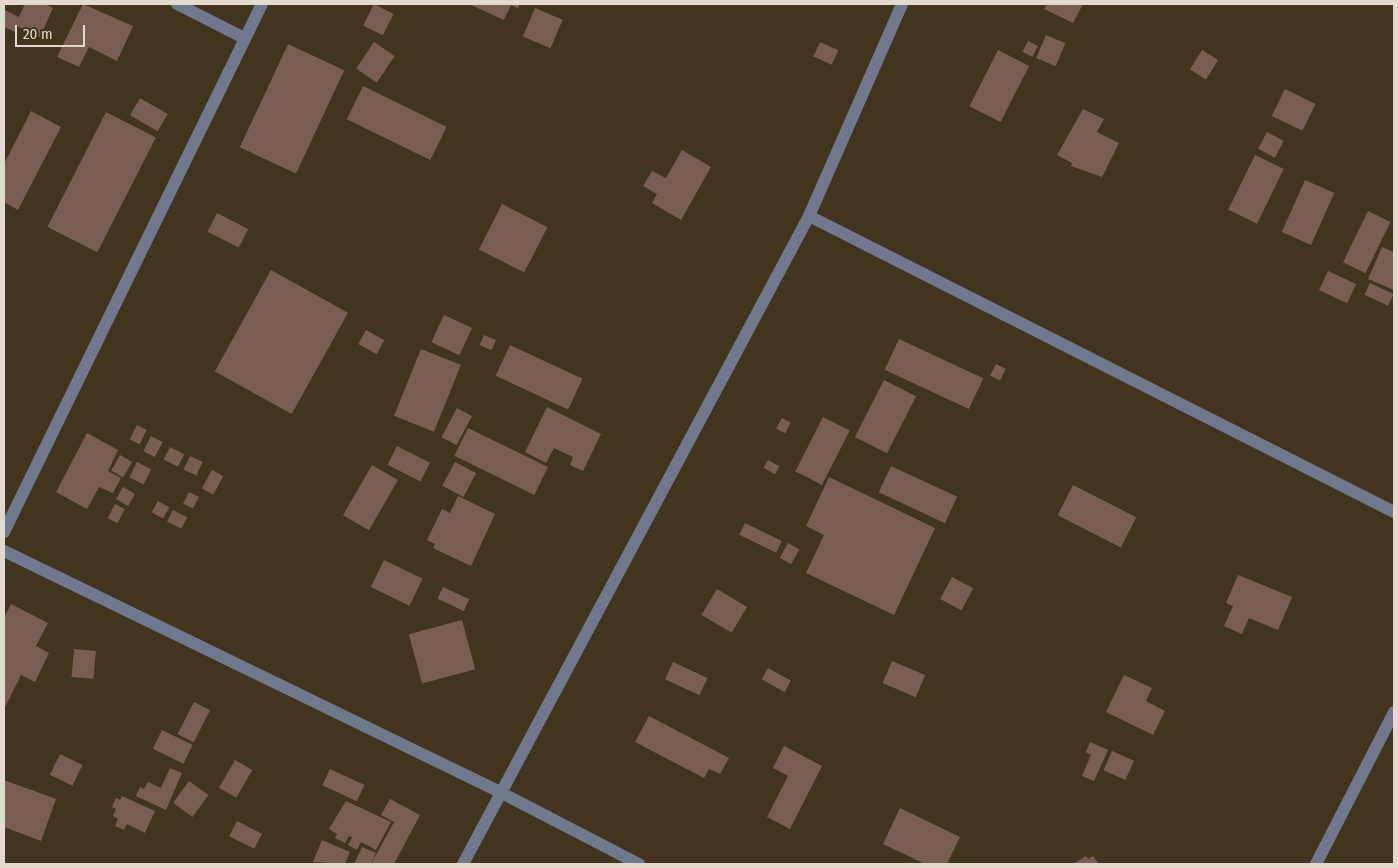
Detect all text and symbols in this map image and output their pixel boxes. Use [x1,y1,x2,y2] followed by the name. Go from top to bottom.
[18,15,88,47] scale bar
[23,25,53,43] text: 20 m

